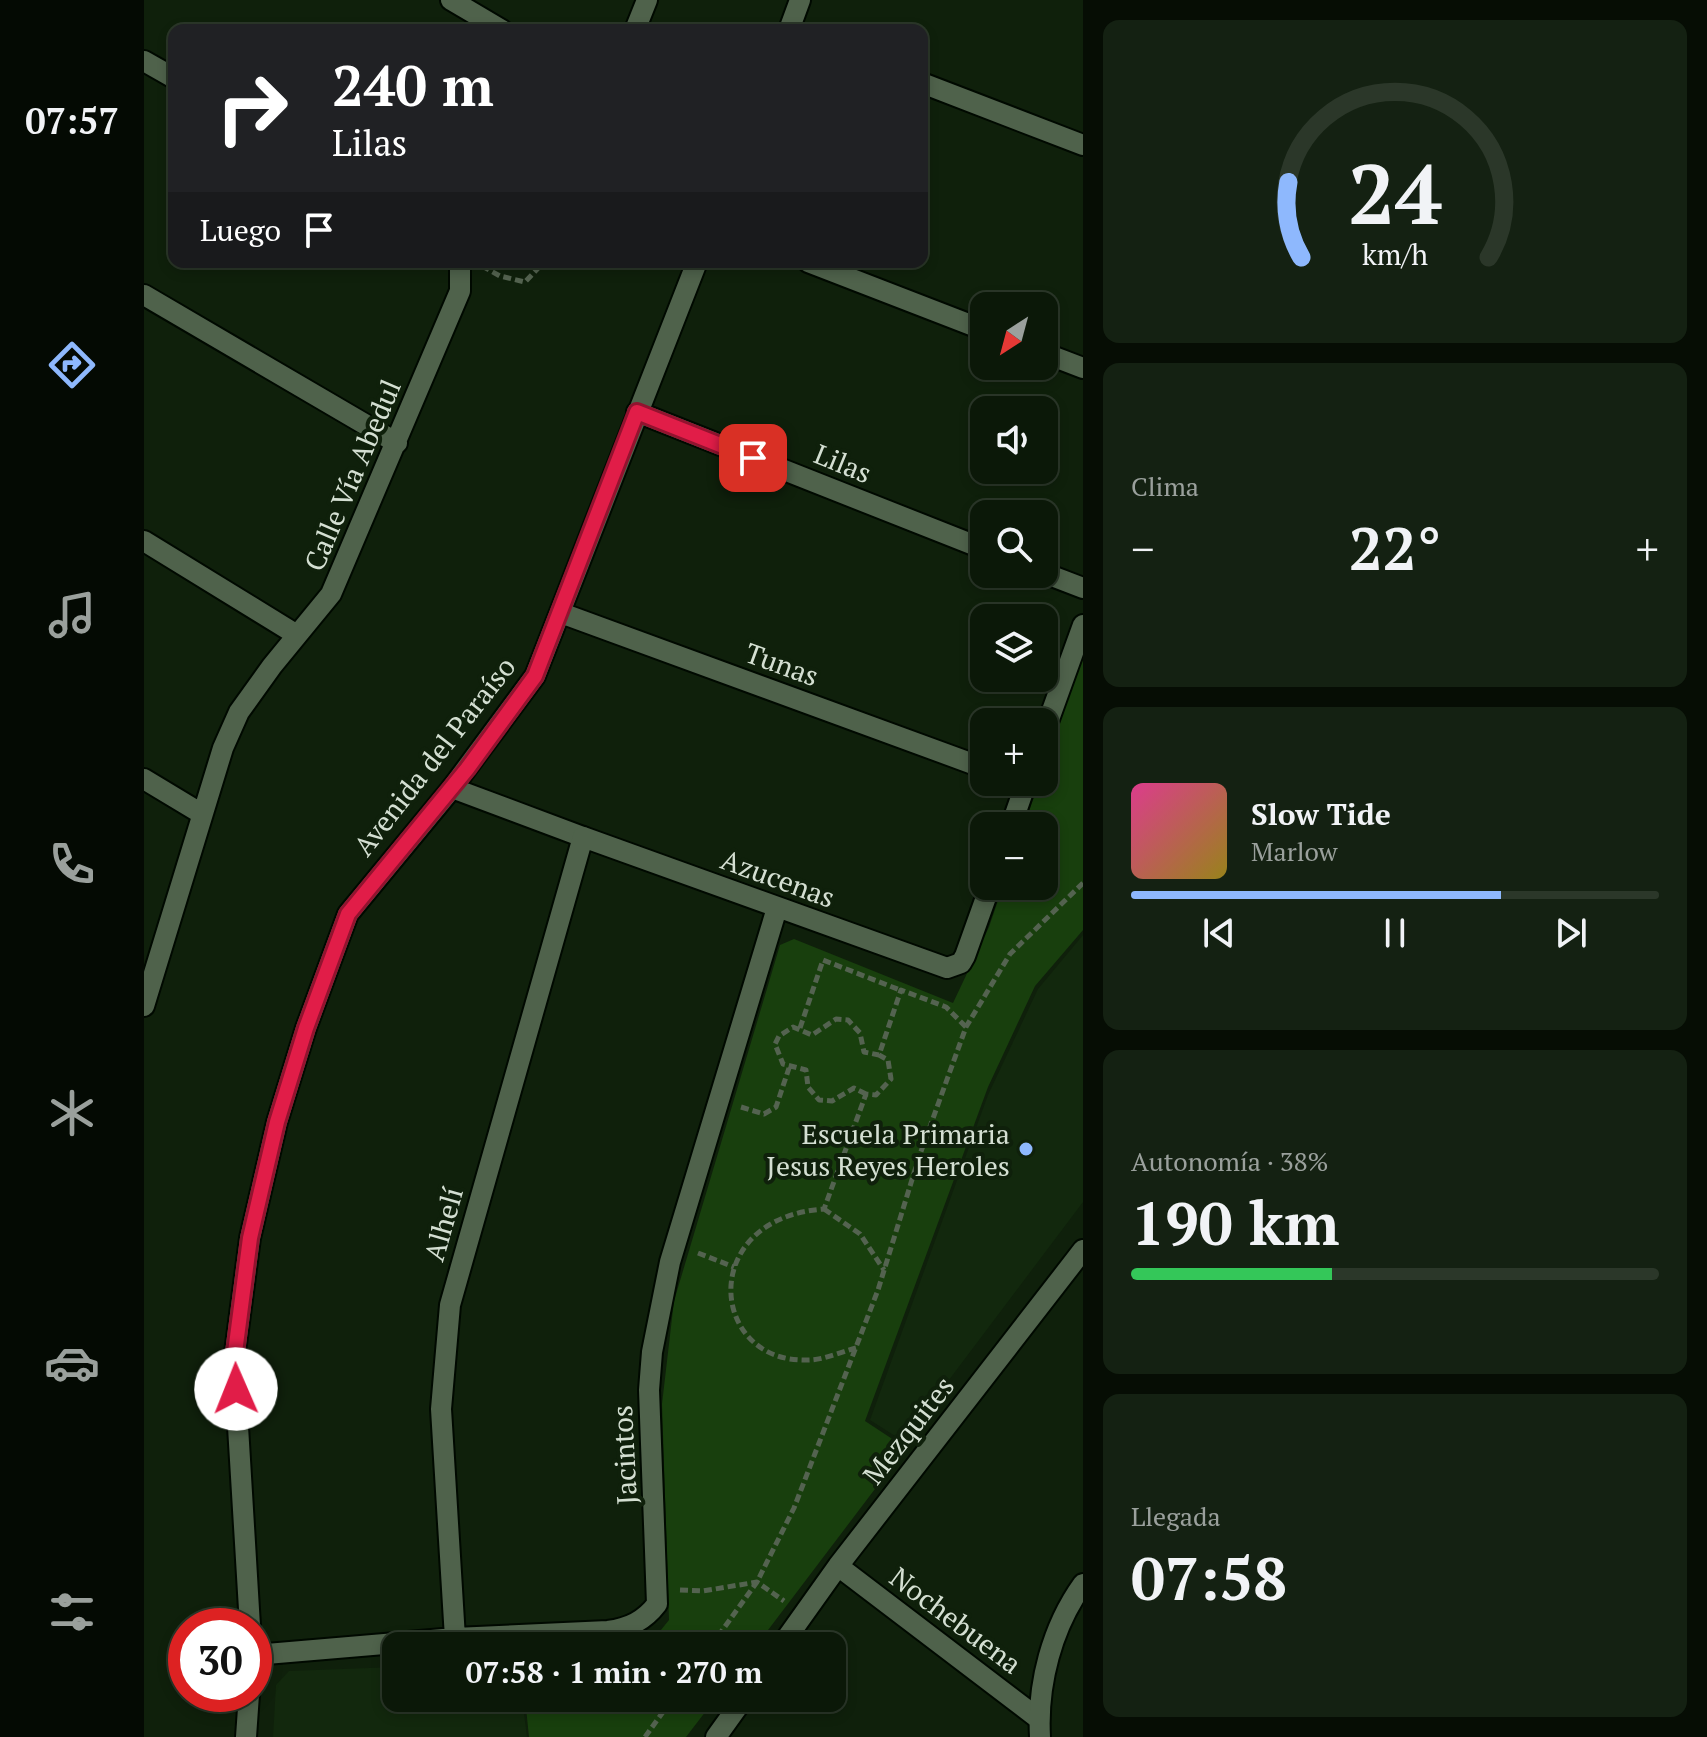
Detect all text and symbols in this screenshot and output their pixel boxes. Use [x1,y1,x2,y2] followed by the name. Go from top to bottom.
[332,48,494,122] text: 240 m
[200,56,304,160] icon: right
[25,97,119,144] text: 07:57
[332,119,407,166] text: Lilas
[1348,137,1442,247] text: 24
[297,208,341,252] icon: arrive
[200,210,281,250] text: Luego
[1362,235,1428,273] text: km/h
[970,292,1058,380] north arrow
[970,292,1058,900] map controls
[44,337,100,393] icon: directions
[295,374,409,576] street label: Calle Vía Abedul
[970,396,1058,484] button: sound
[719,424,787,492] pin
[809,435,877,491] street label: Lilas
[731,436,775,480] icon: arrive
[1131,469,1199,503] text: Clima
[970,500,1058,588] button: search
[1349,508,1441,587] text: 22°
[1131,519,1154,578] text: −
[1636,519,1659,578] text: +
[44,587,100,643] icon: music
[970,604,1058,692] button: layers
[740,634,824,694] street label: Tunas
[345,649,523,863] street label: Avenida del Paraíso
[970,708,1058,796] button: +
[1251,794,1391,834] text: Slow Tide
[970,812,1058,900] button: −
[1251,834,1337,868] text: Marlow
[44,836,100,892] icon: phone
[716,840,840,916] street label: Azucenas
[1197,911,1241,955] icon: previous
[1373,911,1417,955] icon: pause
[1549,911,1593,955] icon: next
[44,1085,100,1141] icon: climate
[766,1115,1010,1184] place label: Escuela Primaria Jesus Reyes Heroles
[1017,1140,1035,1158] marker: Escuela Primaria Jesus Reyes Heroles
[1131,1144,1329,1178] text: Autonomía · 38%
[415,1182,471,1265] street label: Alhelí
[1131,1183,1339,1262] text: 190 km
[44,1335,100,1391] icon: car
[194,1347,278,1431] position arrow
[854,1368,962,1492] street label: Mezquites
[603,1404,645,1506] street label: Jacintos
[1131,1499,1221,1533] text: Llegada
[1131,1538,1287,1617] text: 07:58
[883,1558,1029,1682] street label: Nochebuena
[44,1584,100,1640] icon: filters
[168,1608,272,1712] speed limit sign: 30
[466,1652,762,1692] text: 07:58 · 1 min · 270 m

